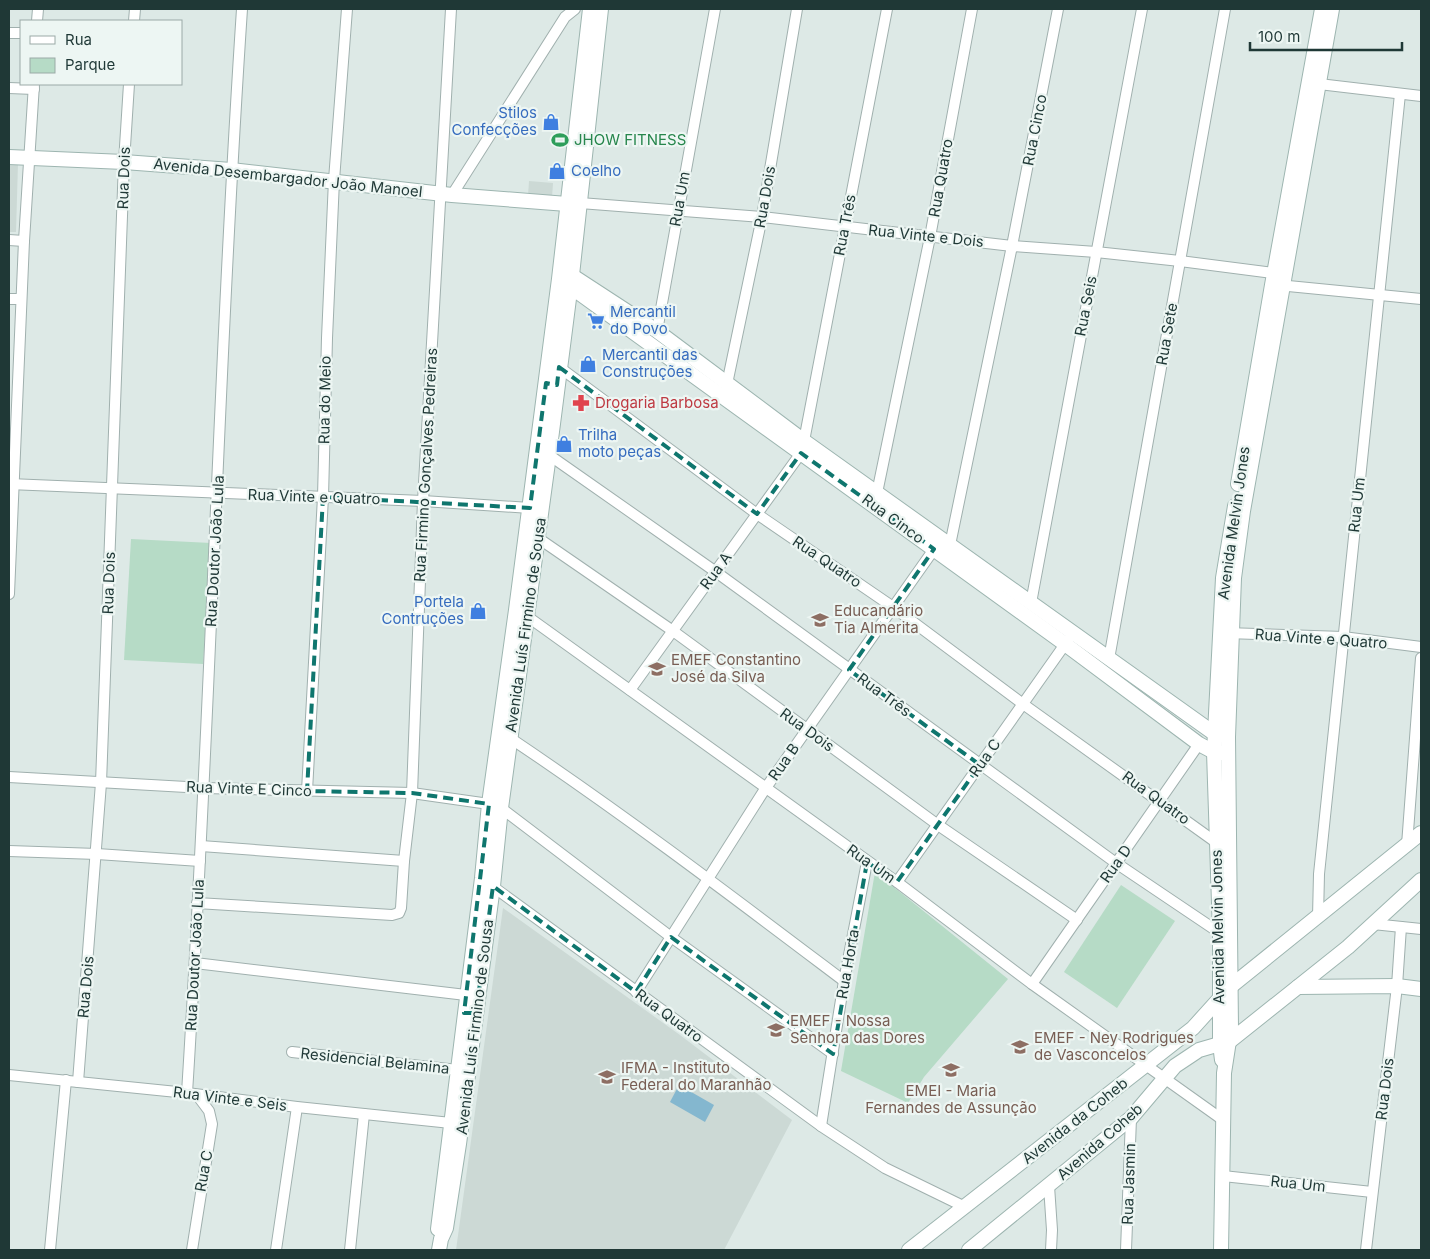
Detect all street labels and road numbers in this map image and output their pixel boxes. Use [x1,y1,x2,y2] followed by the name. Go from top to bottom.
[1018,93,1051,167] street label: Rua Cinco
[924,137,957,219] street label: Rua Quatro
[113,146,134,210] street label: Rua Dois
[153,154,423,201] street label: Avenida Desembargador João Manoel
[750,164,779,229] street label: Rua Dois
[665,170,694,228] street label: Rua Um
[829,193,860,257] street label: Rua Três
[867,220,985,251] street label: Rua Vinte e Dois
[1070,274,1101,338] street label: Rua Seis
[1152,301,1181,367] street label: Rua Sete
[410,347,441,583] street label: Rua Firmino Gonçalves Pedreiras
[314,356,335,444] street label: Rua do Meio
[1213,445,1254,601] street label: Avenida Melvin Jones
[201,474,228,627] street label: Rua Doutor João Lula
[1344,476,1369,534] street label: Rua Um
[247,485,381,508] street label: Rua Vinte e Quatro
[859,490,928,547] street label: Rua Cinco
[501,516,550,734] street label: Avenida Luís Firmino de Sousa
[789,532,865,592] street label: Rua Quatro
[696,548,735,593] street label: Rua A
[98,551,119,615] street label: Rua Dois
[1254,624,1388,653] street label: Rua Vinte e Quatro
[854,669,915,721] street label: Rua Três
[776,704,838,756] street label: Rua Dois
[965,735,1004,780] street label: Rua C
[764,739,803,784] street label: Rua B
[1119,767,1194,829] street label: Rua Quatro
[186,777,312,800] street label: Rua Vinte E Cinco
[843,840,899,887] street label: Rua Um
[1096,841,1135,886] street label: Rua D
[1207,849,1228,1005] street label: Avenida Melvin Jones
[181,878,208,1031] street label: Rua Doutor João Lula
[452,918,497,1136] street label: Avenida Luís Firmino de Sousa
[832,928,863,1000] street label: Rua Horta
[73,955,98,1019] street label: Rua Dois
[632,985,707,1047] street label: Rua Quatro
[300,1043,450,1078] street label: Residencial Belamina
[1371,1057,1398,1121] street label: Rua Dois
[1018,1073,1131,1168] street label: Avenida da Coheb
[172,1082,288,1115] street label: Rua Vinte e Seis
[1053,1099,1146,1184] street label: Avenida Coheb
[1118,1143,1139,1225] street label: Rua Jasmin
[190,1148,217,1193] street label: Rua C
[1269,1171,1327,1196] street label: Rua Um

